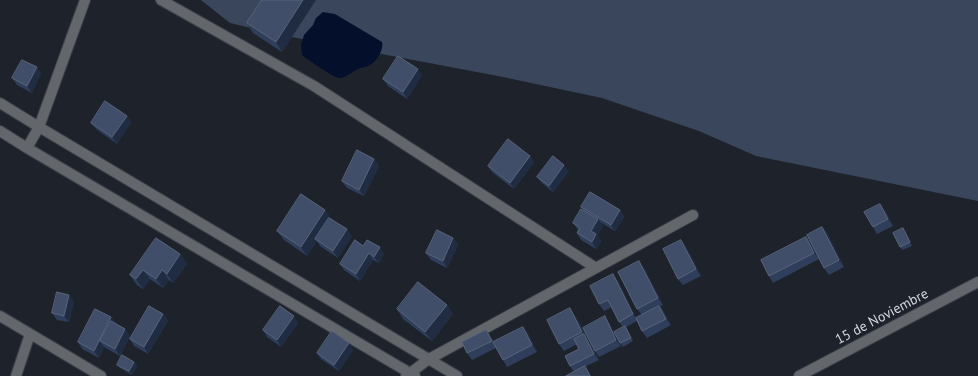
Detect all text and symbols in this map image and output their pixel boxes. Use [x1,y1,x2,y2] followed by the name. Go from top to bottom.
[833,286,931,348] street label: 15 de Noviembre

